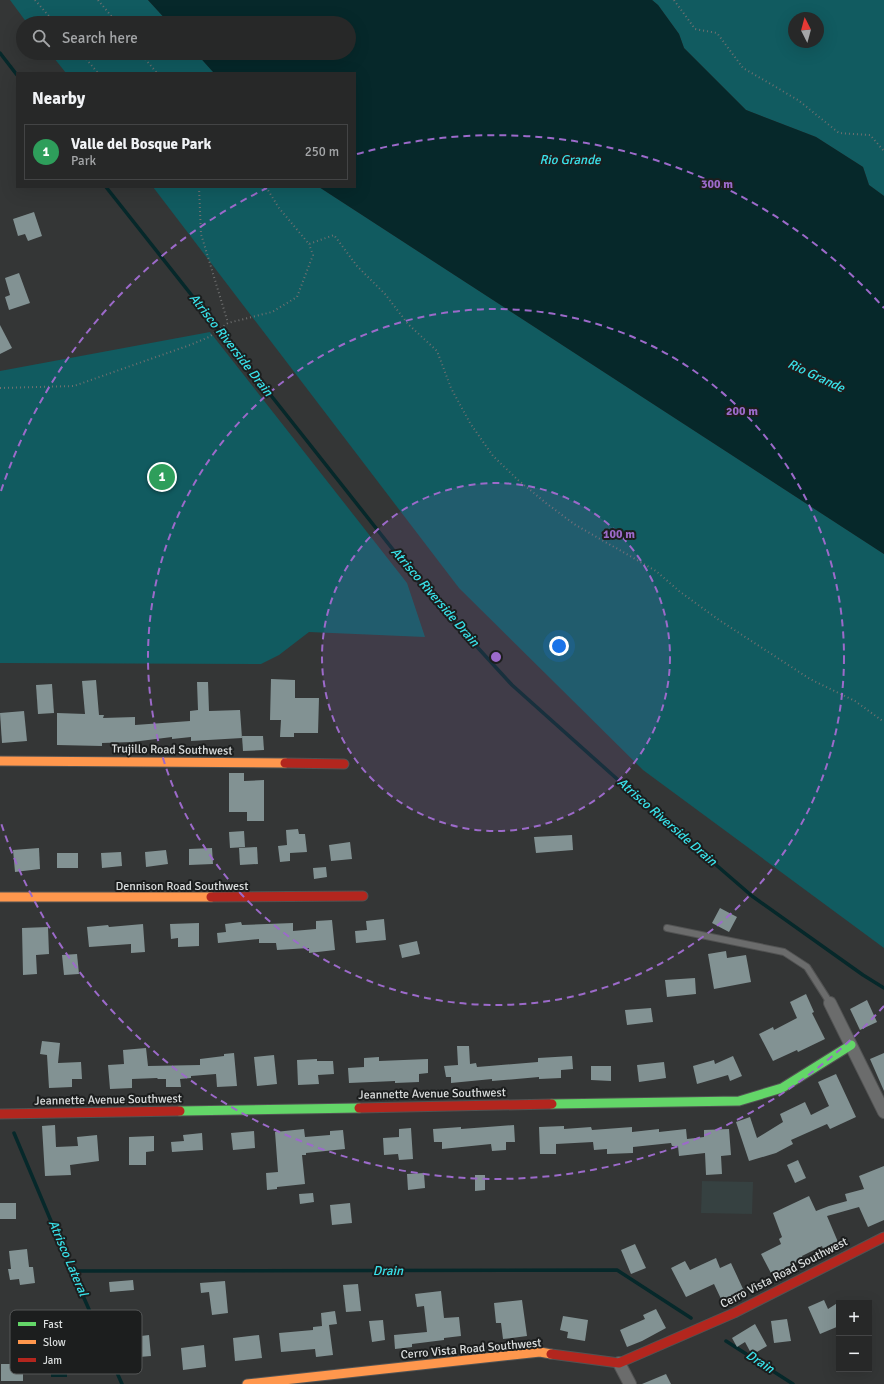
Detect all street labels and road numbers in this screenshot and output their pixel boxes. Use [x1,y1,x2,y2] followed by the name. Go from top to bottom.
[111,741,233,759] street label: Trujillo Road Southwest
[115,879,249,894] street label: Dennison Road Southwest
[358,1085,506,1103] street label: Jeannette Avenue Southwest
[34,1091,182,1109] street label: Jeannette Avenue Southwest
[718,1234,850,1312] street label: Cerro Vista Road Southwest
[400,1335,542,1363] street label: Cerro Vista Road Southwest

